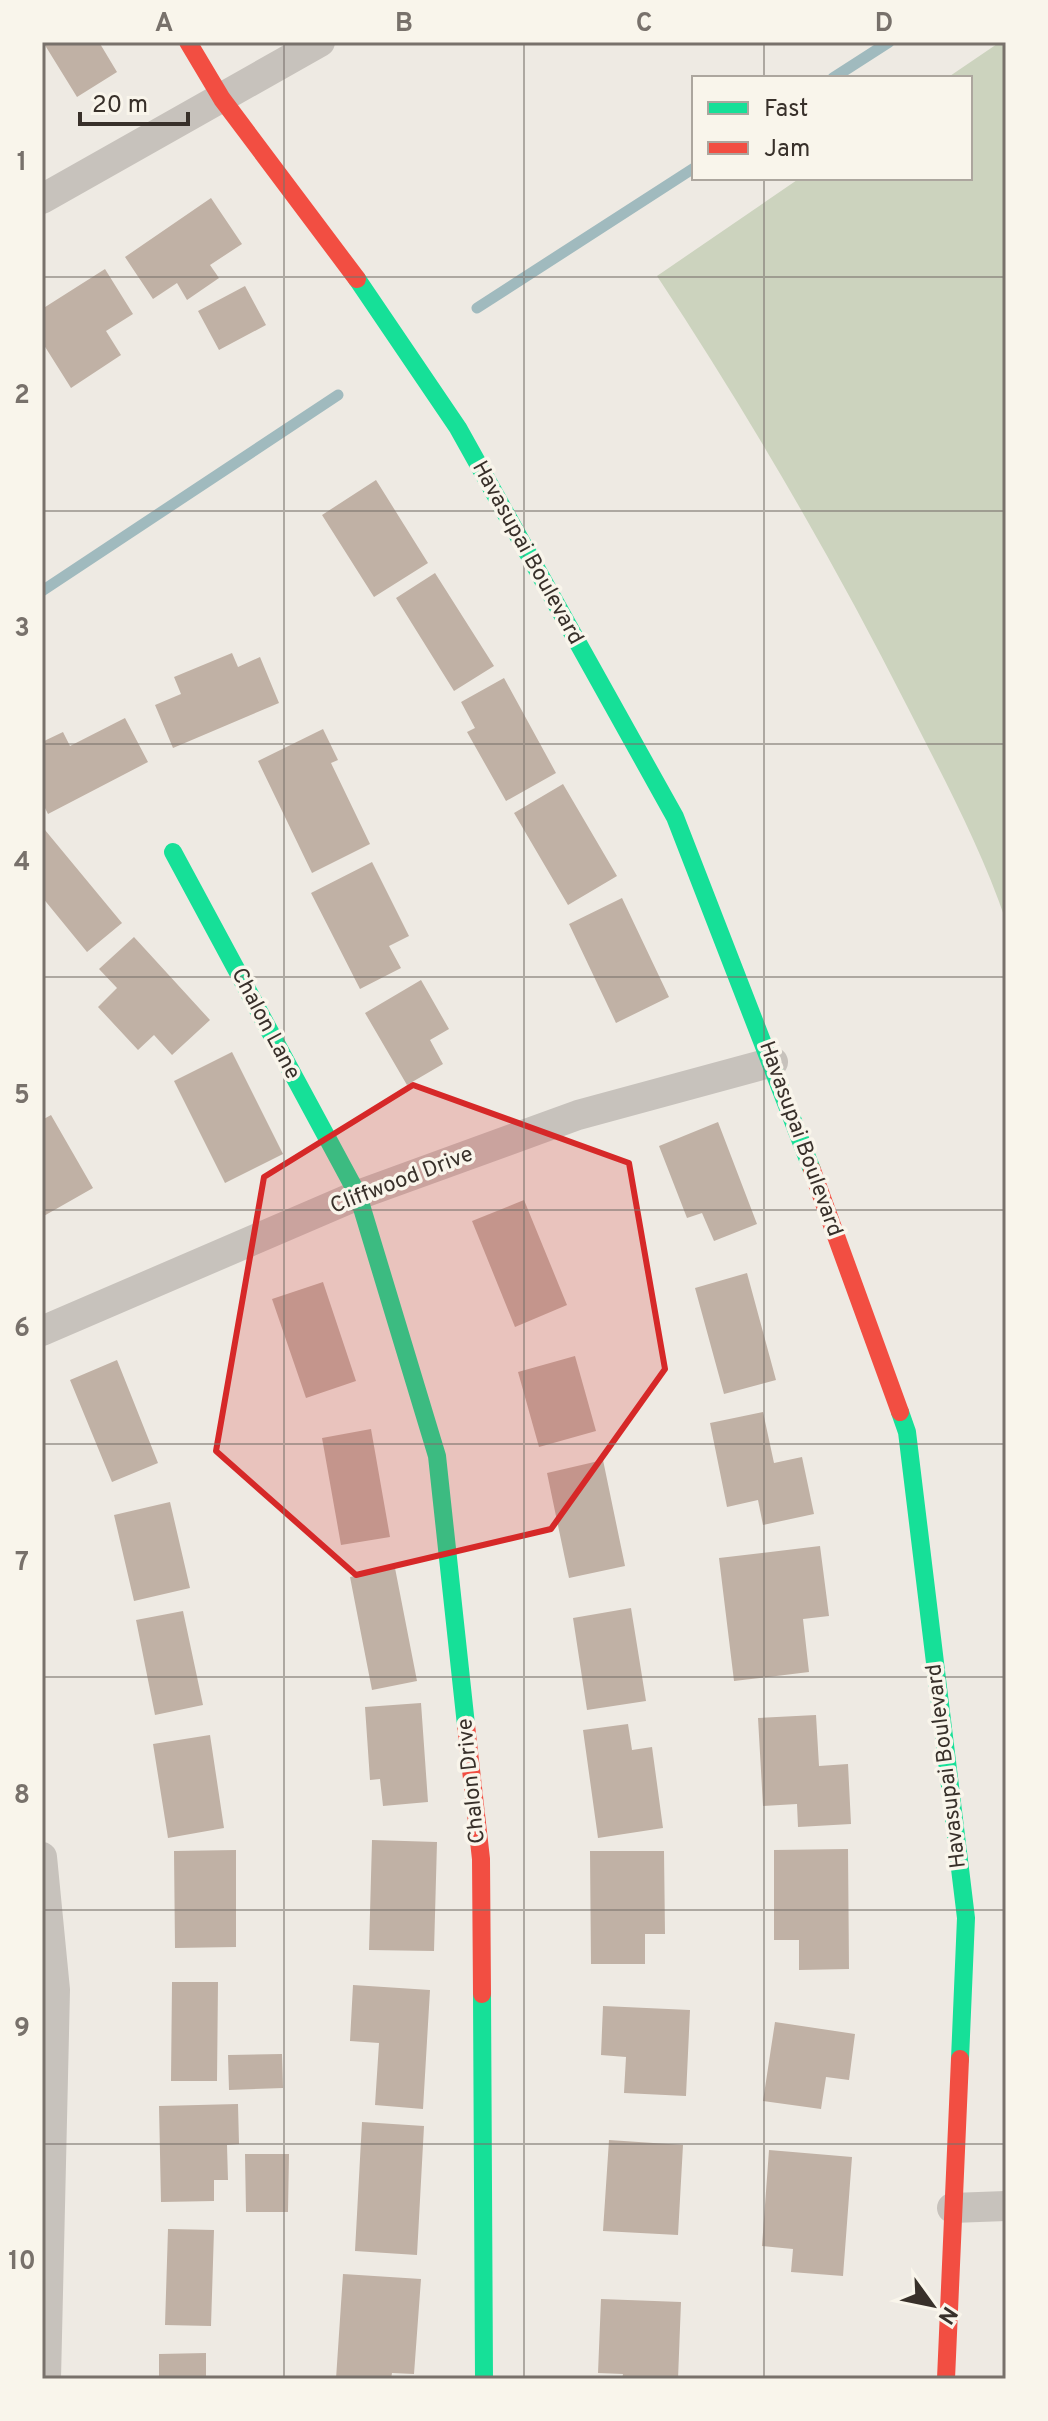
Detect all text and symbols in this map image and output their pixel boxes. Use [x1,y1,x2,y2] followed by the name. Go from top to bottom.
[155,8,173,41] text: A
[395,8,413,41] text: B
[636,8,652,41] text: C
[875,8,893,41] text: D
[80,76,188,126] scale bar
[692,76,972,180] legend
[92,91,148,121] text: 20 m
[764,95,808,125] text: Fast
[764,135,810,165] text: Jam
[17,147,27,180] text: 1
[14,380,30,413] text: 2
[465,456,589,650] street label: Havasupai Boulevard
[14,613,30,646] text: 3
[14,847,30,880] text: 4
[224,964,306,1084] street label: Chalon Lane
[752,1038,848,1240] street label: Havasupai Boulevard
[14,1080,30,1113] text: 5
[327,1141,477,1221] street label: Cliffwood Drive
[14,1313,30,1346] text: 6
[15,1547,29,1580] text: 7
[921,1662,973,1870] street label: Havasupai Boulevard
[452,1717,492,1845] street label: Chalon Drive
[14,1780,30,1813] text: 8
[14,2013,30,2046] text: 9
[8,2246,36,2279] text: 10
[892,2265,972,2345] north arrow
[931,2301,962,2329] text: N

